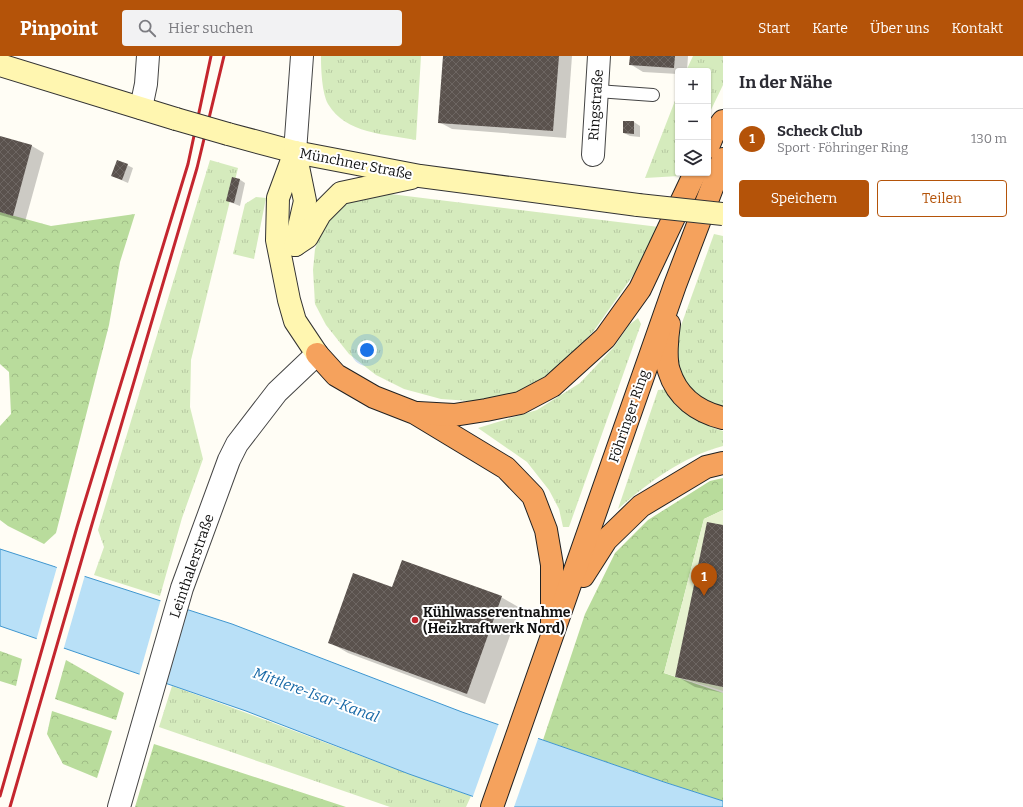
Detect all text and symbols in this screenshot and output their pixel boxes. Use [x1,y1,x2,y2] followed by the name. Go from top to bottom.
[122,10,402,46] search box
[20,17,98,40] text: Pinpoint
[136,17,158,39] icon: search
[168,19,253,37] text: Hier suchen
[758,20,790,37] text: Start
[812,20,848,37] text: Karte
[870,20,929,37] text: Über uns
[951,20,1003,37] text: Kontakt
[675,68,711,176] map controls
[675,68,711,104] button: +
[585,69,607,141] street label: Ringstraße
[739,72,832,93] text: In der Nähe
[675,104,711,140] button: −
[777,122,863,140] text: Scheck Club
[749,131,755,146] text: 1
[971,131,1007,146] text: 130 m
[675,140,711,176] button: layers
[777,140,908,155] text: Sport · Föhringer Ring
[298,145,414,183] street label: Münchner Straße
[739,180,869,217] button: Speichern
[877,180,1007,217] button: Teilen
[357,340,377,360] your location
[605,367,653,465] street label: Föhringer Ring
[166,512,218,620] street label: Leinthalerstraße
[691,563,717,596] pin: 1
[423,604,571,637] place label: Kühlwasserentnahme (Heizkraftwerk Nord)
[410,615,420,625] marker: Kühlwasserentnahme (Heizkraftwerk Nord)
[251,664,381,726] water label: Mittlere-Isar-Kanal

